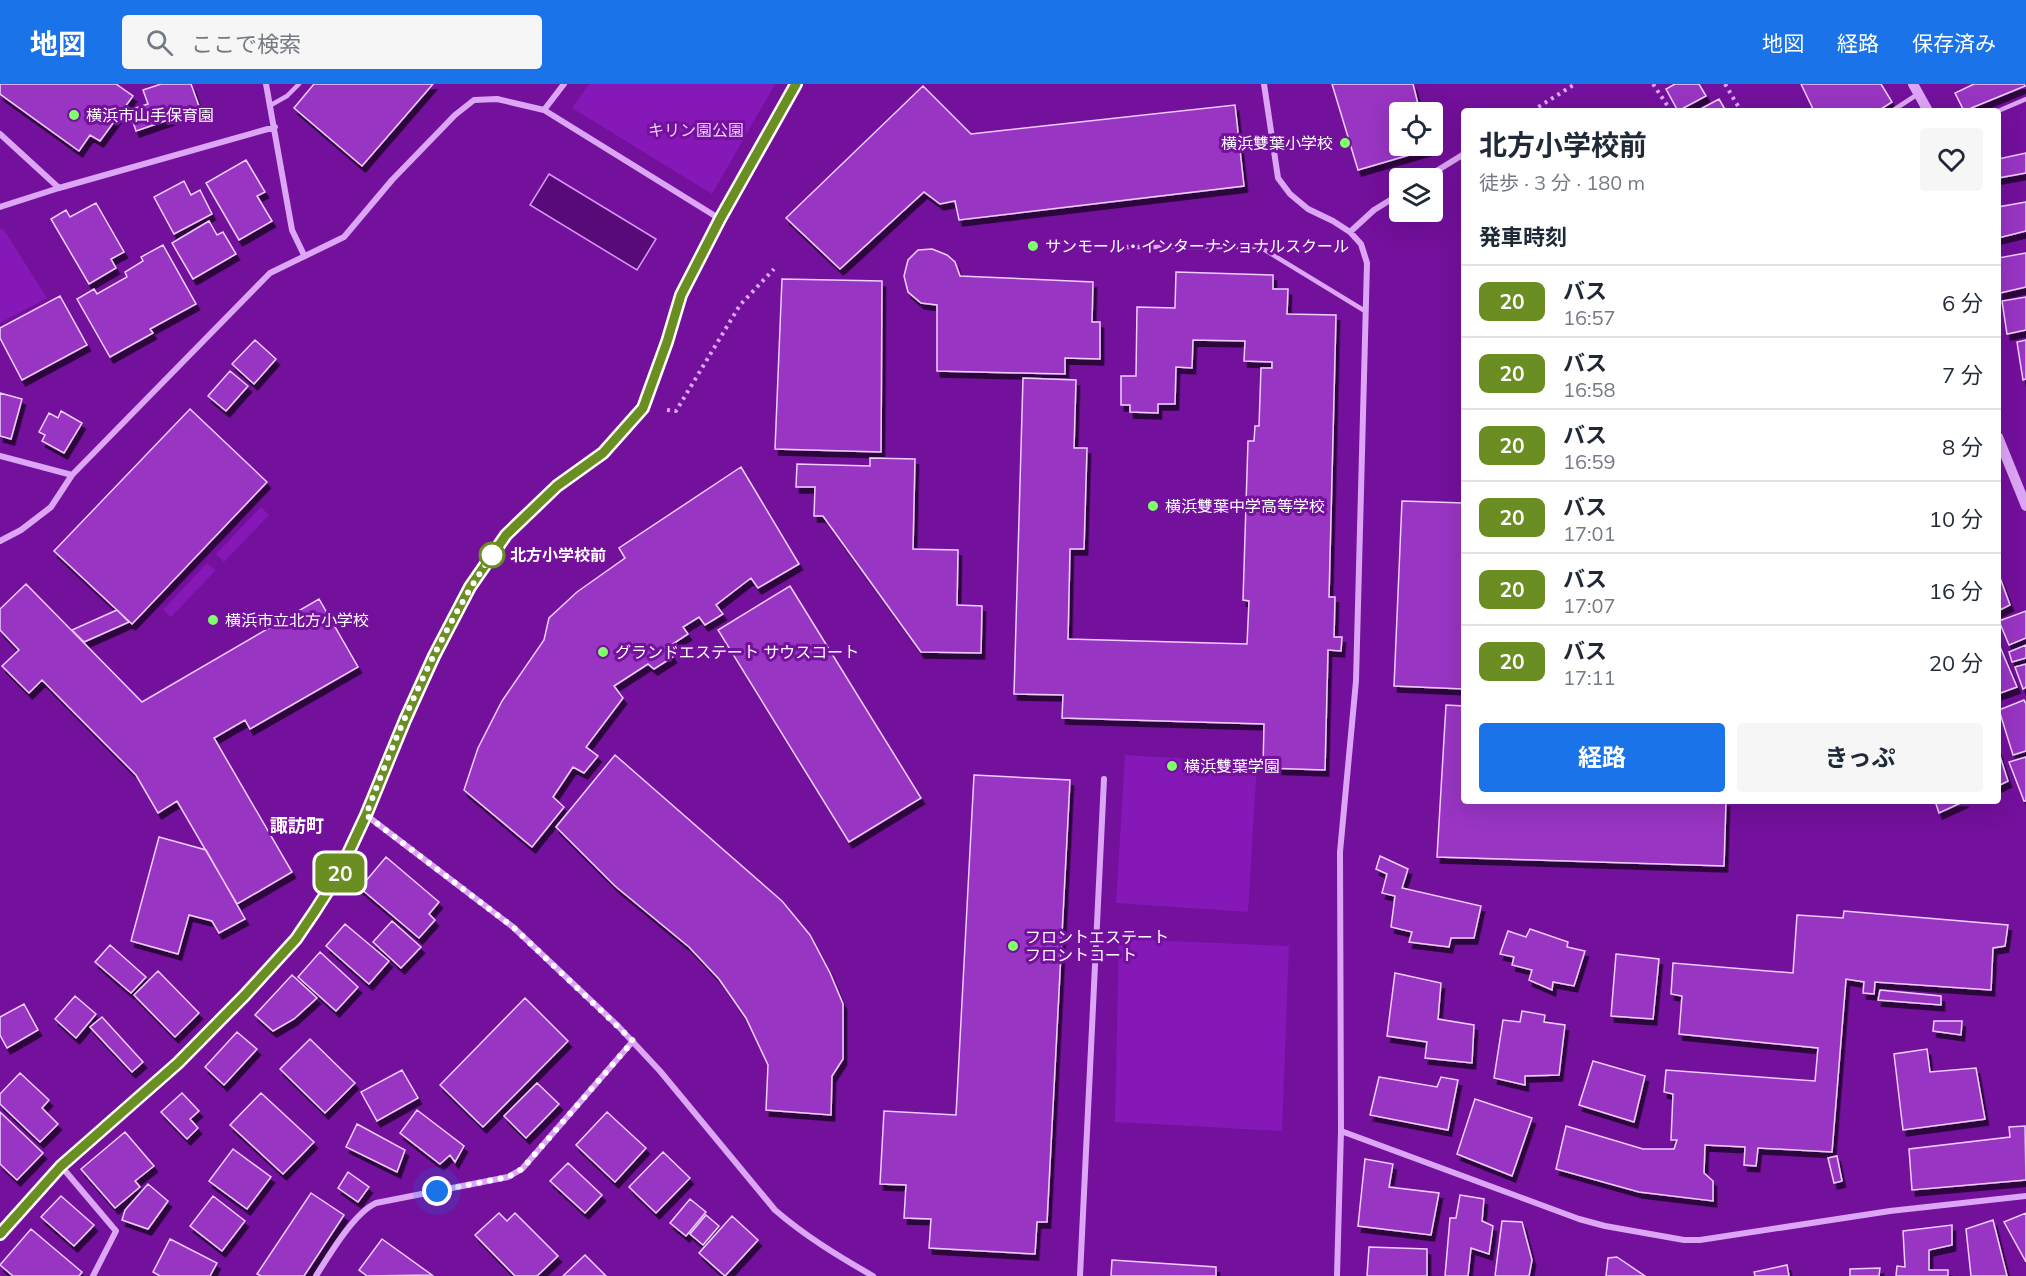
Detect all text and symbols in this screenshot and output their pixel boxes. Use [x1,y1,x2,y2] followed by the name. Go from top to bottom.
[122,15,542,69] search box
[30,26,86,61] text: 地図
[143,26,176,59] icon: search
[191,30,301,58] text: ここで検索
[1762,30,1804,56] text: 地図
[1837,30,1879,56] text: 経路
[1912,30,1996,56] text: 保存済み
[1389,102,1443,222] map controls
[1389,102,1443,156] button: locate
[86,105,214,125] place label: 横浜市山手保育園
[67,108,81,122] marker: 横浜市山手保育園
[648,120,744,140] park label: キリン園公園
[1479,127,1647,162] text: 北方小学校前
[1920,128,1983,191] button: heart
[1221,133,1333,153] place label: 横浜雙葉小学校
[1338,136,1352,150] marker: 横浜雙葉小学校
[1389,168,1443,222] button: layers
[1479,170,1645,195] text: 徒歩 · 3 分 · 180 m
[1479,223,1567,251] text: 発車時刻
[1045,236,1349,256] place label: サンモール・インターナショナルスクール
[1026,239,1040,253] marker: サンモール・インターナショナルスクール
[1563,277,1607,305] text: バス
[1499,288,1525,314] text: 20
[1942,289,1983,317] text: 6 分
[1563,305,1616,330] text: 16:57
[1563,349,1607,377] text: バス
[1499,360,1525,386] text: 20
[1942,361,1983,389] text: 7 分
[1563,377,1616,402] text: 16:58
[1563,421,1607,449] text: バス
[1499,432,1525,458] text: 20
[1942,433,1983,461] text: 8 分
[1563,449,1616,474] text: 16:59
[1563,493,1607,521] text: バス
[1165,496,1325,516] place label: 横浜雙葉中学高等学校
[1146,499,1160,513] marker: 横浜雙葉中学高等学校
[1499,504,1525,530] text: 20
[1929,505,1983,533] text: 10 分
[1563,521,1616,546] text: 17:01
[479,542,505,568] marker: 北方小学校前
[510,545,606,565] place label: 北方小学校前
[1563,565,1607,593] text: バス
[1499,576,1525,602] text: 20
[1929,577,1983,605] text: 16 分
[1563,593,1616,618] text: 17:07
[225,610,369,630] place label: 横浜市立北方小学校
[206,613,220,627] marker: 横浜市立北方小学校
[1563,637,1607,665] text: バス
[615,642,859,662] place label: グランドエステート サウスコート
[596,645,610,659] marker: グランドエステート サウスコート
[1499,648,1525,674] text: 20
[1929,649,1983,677] text: 20 分
[1563,665,1616,690] text: 17:11
[1479,723,1725,792] button: 経路
[1737,723,1983,792] button: きっぷ
[1184,756,1280,776] place label: 横浜雙葉学園
[1165,759,1179,773] marker: 横浜雙葉学園
[270,814,324,837] district label: 諏訪町
[313,854,367,892] line badge: 20
[327,860,353,886] text: 20
[1025,927,1169,965] place label: フロントエステート フロントコート
[1006,939,1020,953] marker: フロントエステート フロントコート
[422,1176,452,1206] your location

